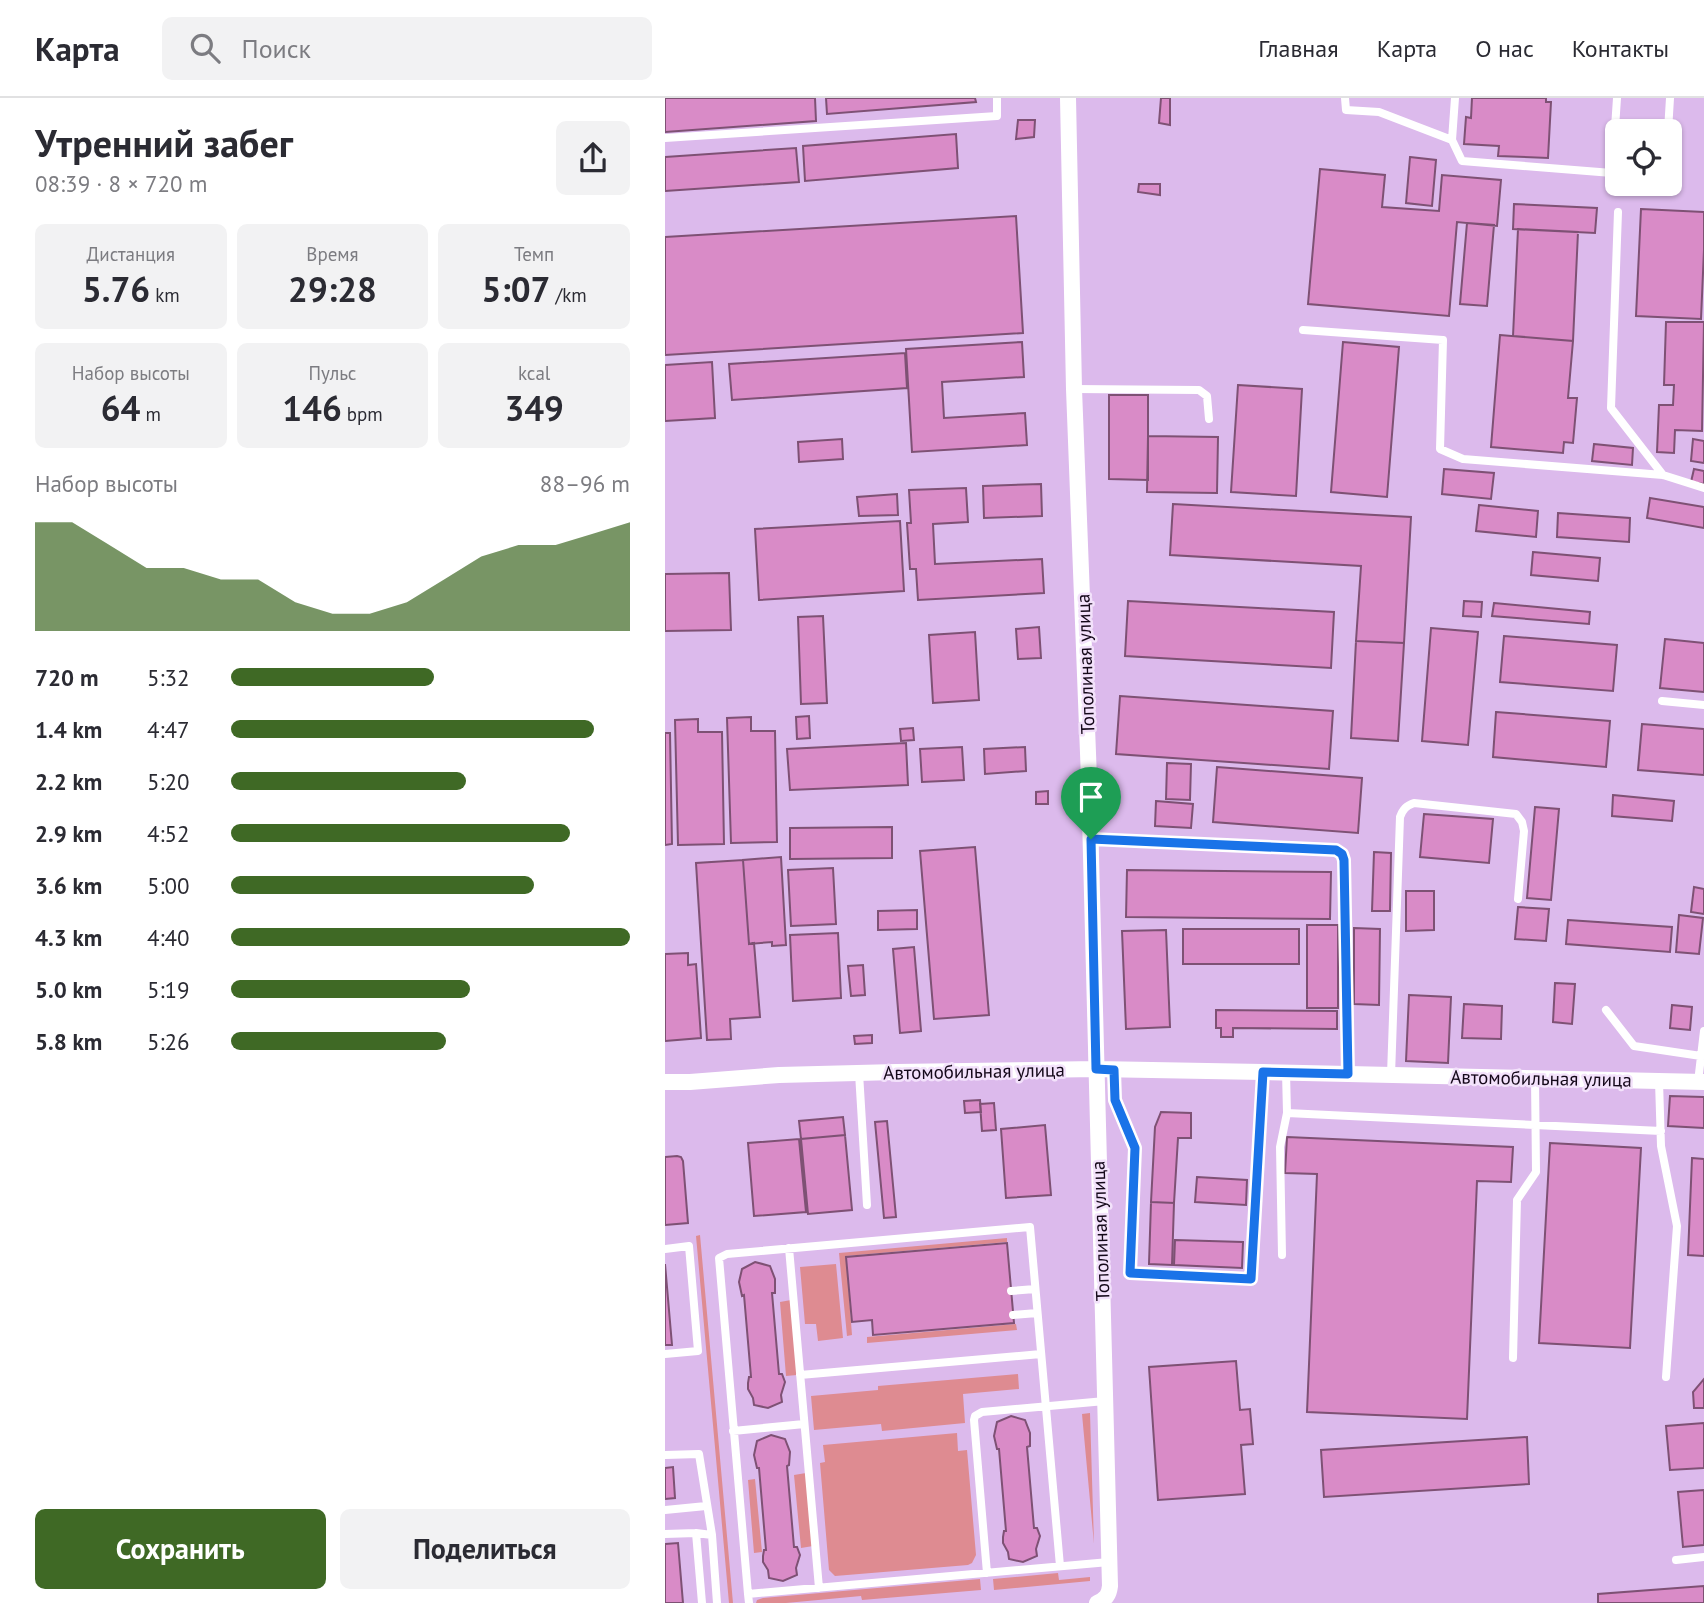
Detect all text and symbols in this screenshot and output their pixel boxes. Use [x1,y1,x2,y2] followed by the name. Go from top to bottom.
[162,17,652,80] search box
[35,27,120,70] text: Карта
[186,29,224,67] icon: search
[242,32,311,65] text: Поиск
[1258,33,1339,64] text: Главная
[1377,33,1437,64] text: Карта
[1475,33,1534,64] text: О нас
[1572,33,1669,64] text: Контакты
[35,118,293,167] text: Утренний забег
[1605,119,1682,196] map controls
[1605,119,1682,196] button: locate
[556,121,630,195] button: share
[35,169,207,198] text: 08:39 · 8 × 720 m
[87,242,175,266] text: Дистанция
[306,242,359,266] text: Время
[514,242,554,266] text: Темп
[82,266,150,312] text: 5.76
[288,266,377,312] text: 29:28
[482,266,550,312] text: 5:07
[150,283,180,307] text: km
[550,283,587,307] text: /km
[72,361,190,385] text: Набор высоты
[309,361,356,385] text: Пульс
[518,361,550,385] text: kcal
[101,385,140,431] text: 64
[282,385,342,431] text: 146
[504,385,564,431] text: 349
[140,402,161,426] text: m
[342,402,383,426] text: bpm
[35,469,178,498] text: Набор высоты
[540,469,630,498] text: 88–96 m
[1071,593,1099,735] street label: Тополиная улица
[35,663,98,692] text: 720 m
[147,663,190,692] text: 5:32
[35,715,102,744] text: 1.4 km
[147,715,190,744] text: 4:47
[35,767,102,796] text: 2.2 km
[147,767,190,796] text: 5:20
[1061,767,1121,839] pin
[1072,778,1110,816] icon: arrive
[35,819,102,848] text: 2.9 km
[147,819,190,848] text: 4:52
[35,871,102,900] text: 3.6 km
[147,871,190,900] text: 5:00
[35,923,102,952] text: 4.3 km
[147,923,190,952] text: 4:40
[35,975,102,1004] text: 5.0 km
[147,975,190,1004] text: 5:19
[35,1027,102,1056] text: 5.8 km
[147,1027,190,1056] text: 5:26
[883,1057,1065,1085] street label: Автомобильная улица
[1450,1064,1632,1092] street label: Автомобильная улица
[1086,1160,1114,1302] street label: Тополиная улица
[35,1509,326,1589] button: Сохранить
[340,1509,630,1589] button: Поделиться

